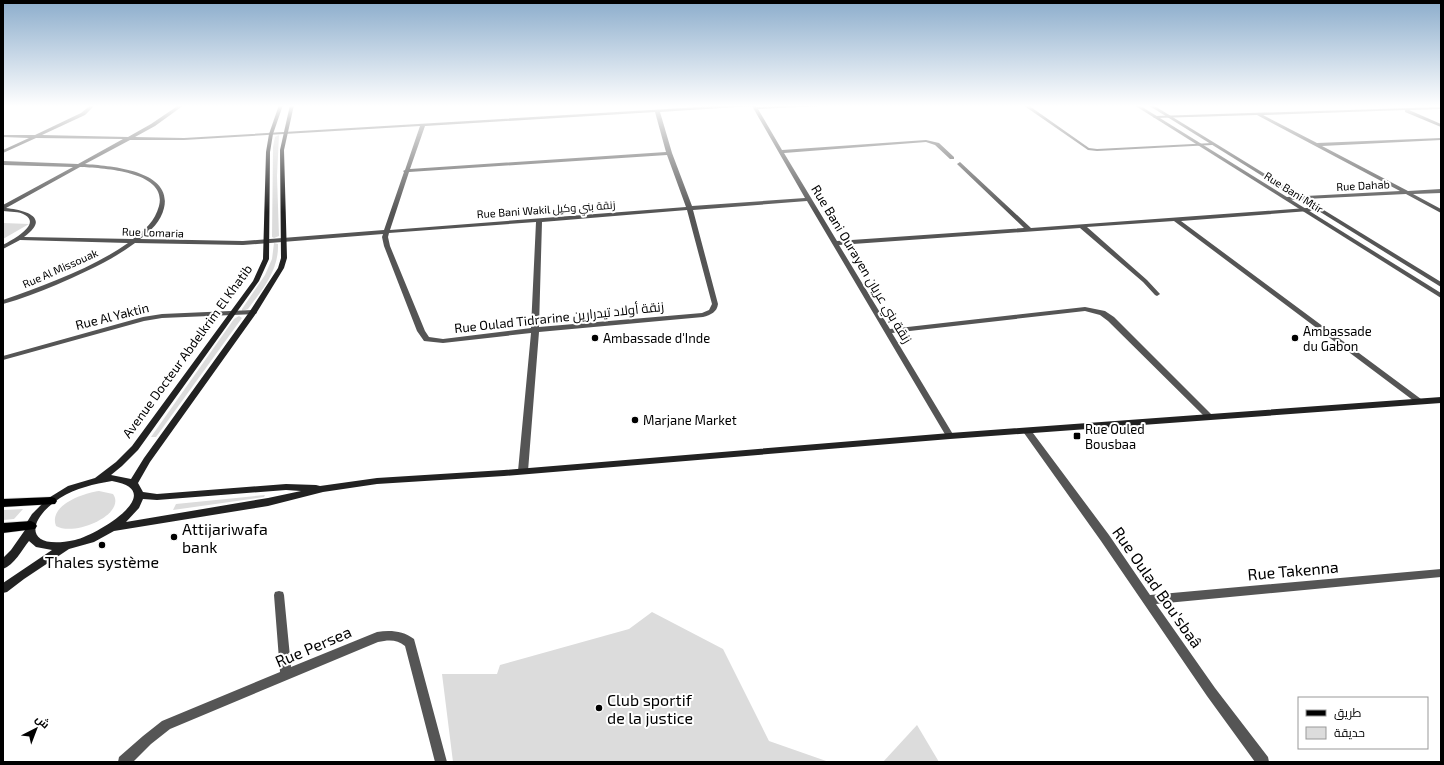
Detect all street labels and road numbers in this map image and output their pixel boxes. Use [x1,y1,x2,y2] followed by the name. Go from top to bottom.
[1262,169,1326,216] street label: Rue Bani Mtir
[1336,177,1390,193] street label: Rue Dahab
[806,182,916,348] street label: Rue Bani Ourayen زنقة بني عريان
[476,198,616,223] street label: Rue Bani Wakil زنقة بني وكيل
[122,224,184,240] street label: Rue Lomaria
[20,245,100,290] street label: Rue Al Missouak
[119,261,255,441] street label: Avenue Docteur Abdelkrim El Khatib
[453,298,665,336] street label: Rue Oulad Tidrarine زنقة أولاد تيدرارين
[74,299,150,333] street label: Rue Al Yaktin
[1109,523,1207,651] street label: Rue Oulad Bou'sbaâ
[1247,557,1339,583] street label: Rue Takenna
[272,621,354,671] street label: Rue Persea

